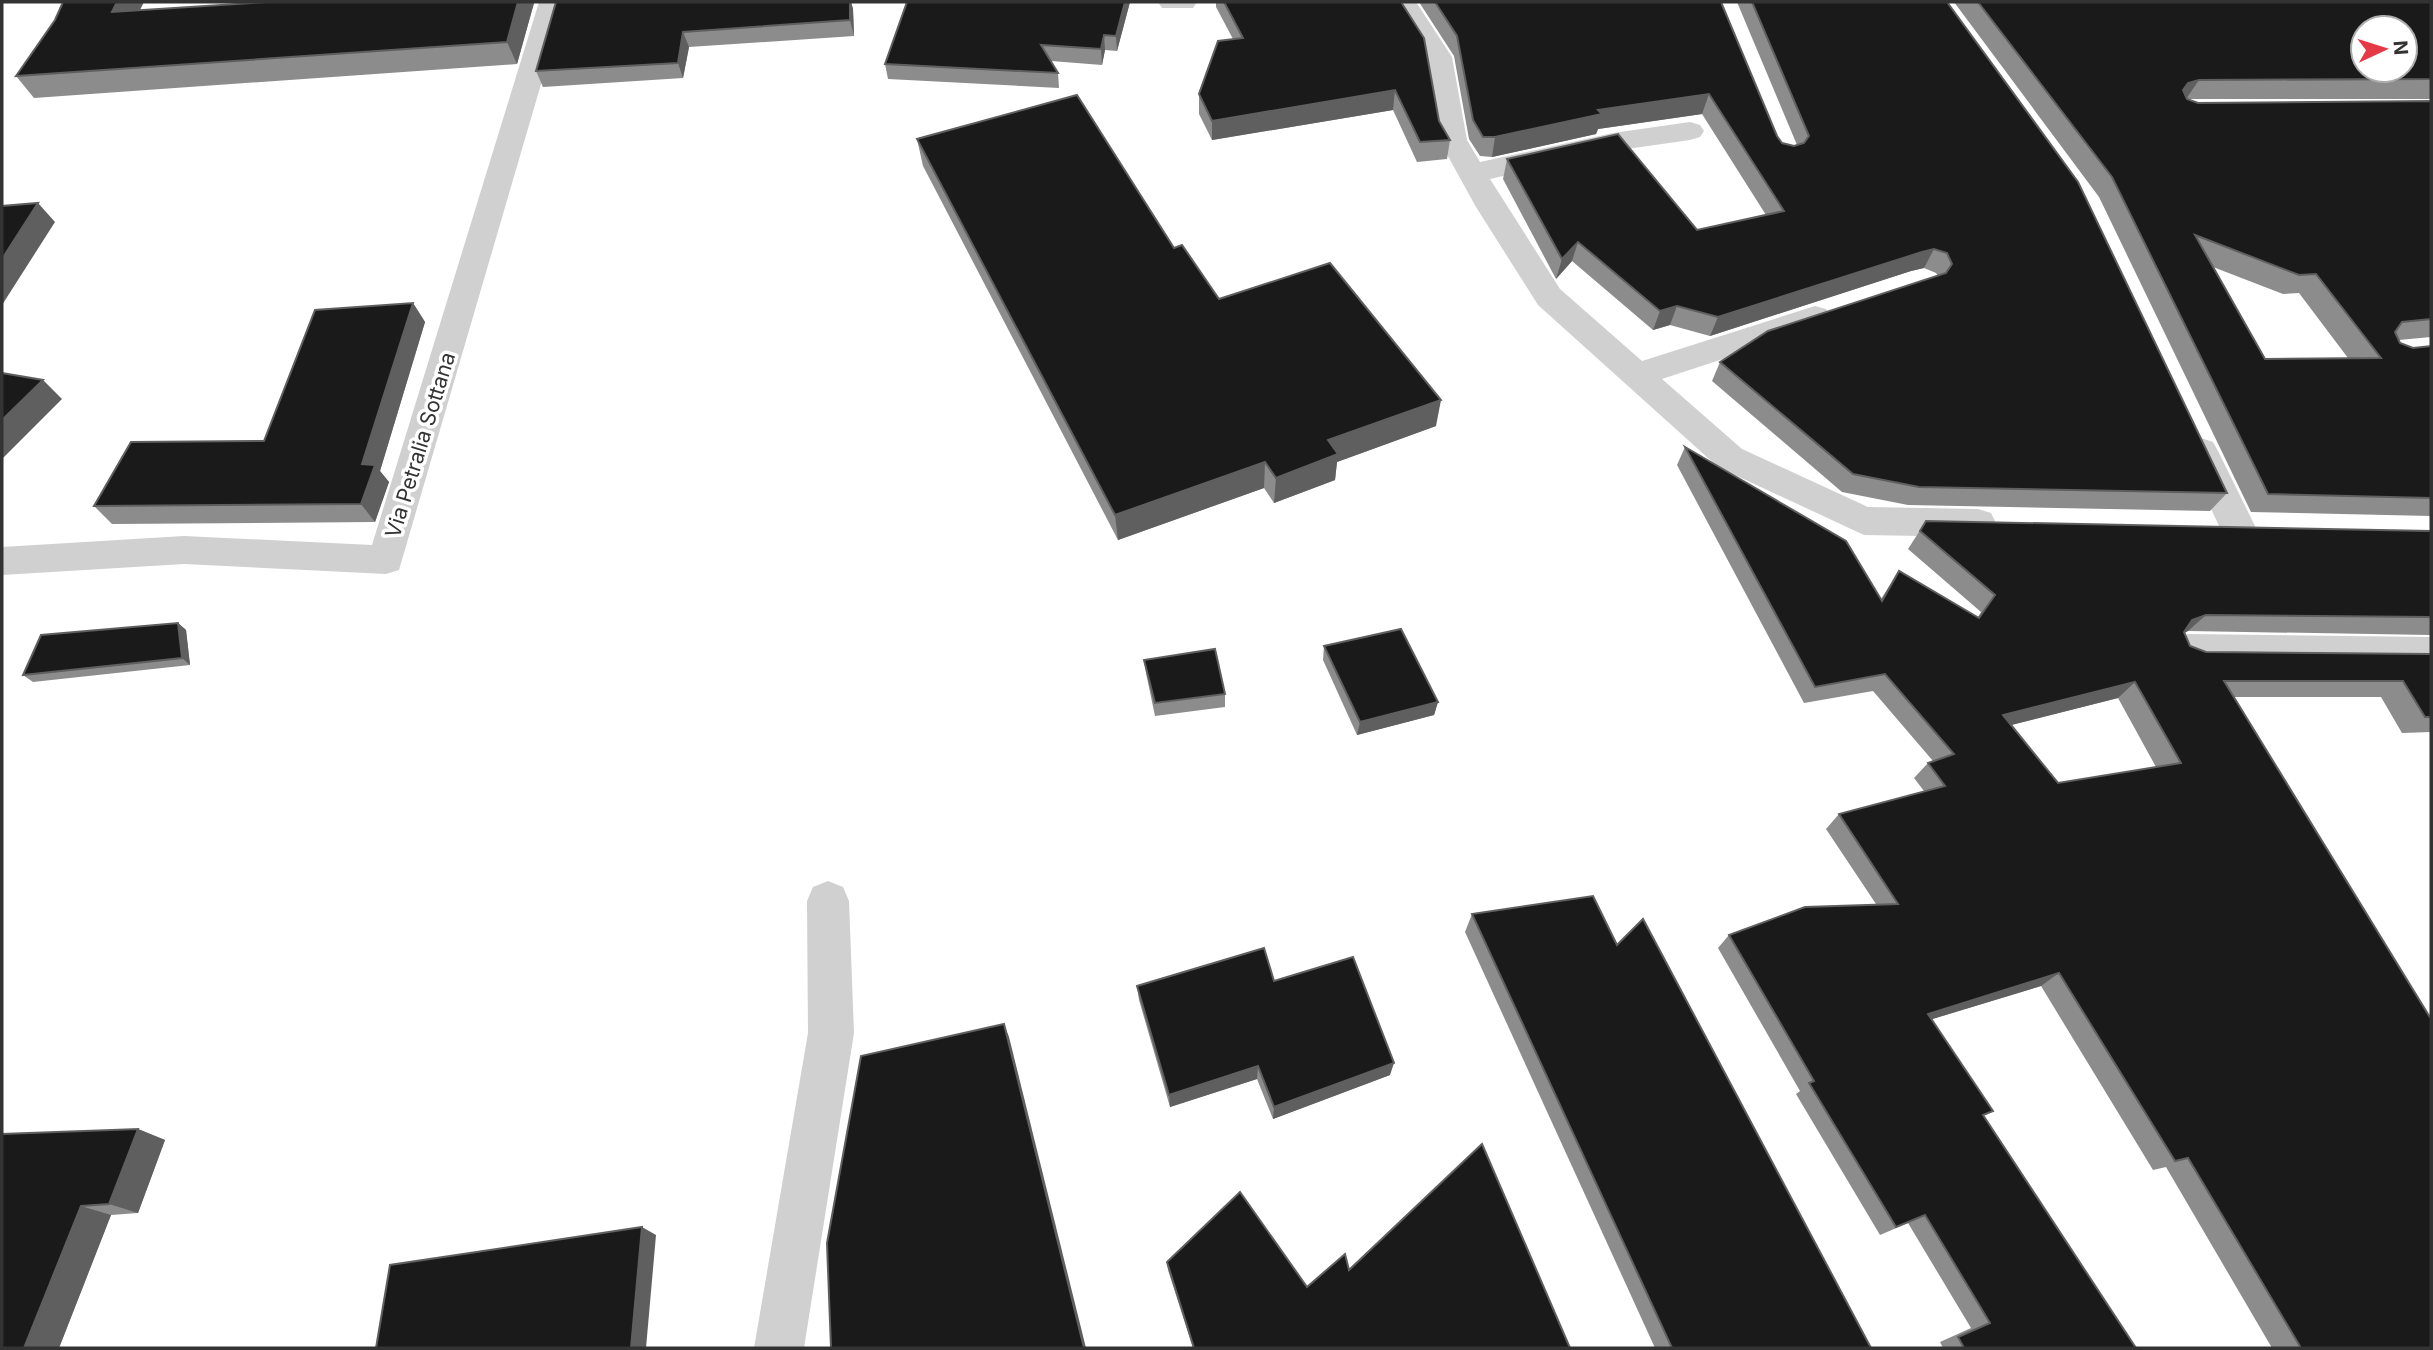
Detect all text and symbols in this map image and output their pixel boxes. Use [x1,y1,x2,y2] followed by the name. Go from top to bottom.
[2349,14,2419,84] north arrow
[2388,40,2412,56] text: N
[380,349,460,541] street label: Via Petralia Sottana

